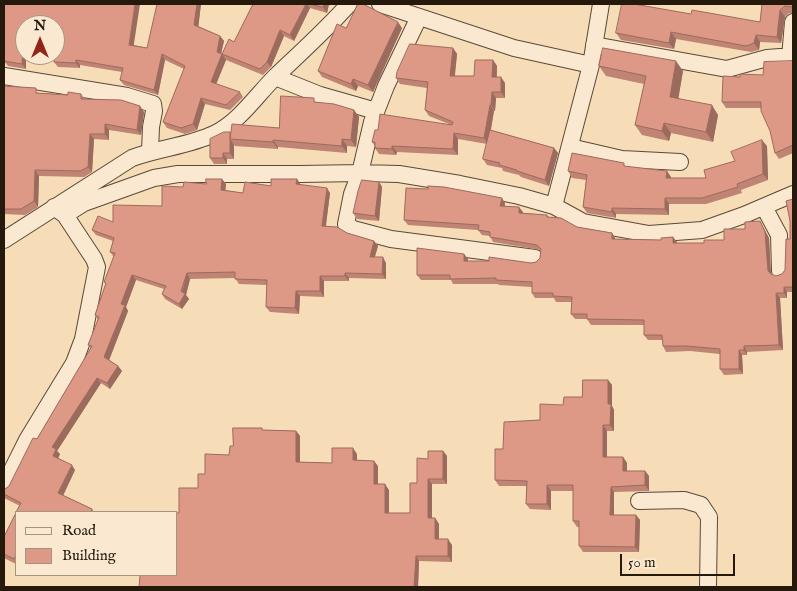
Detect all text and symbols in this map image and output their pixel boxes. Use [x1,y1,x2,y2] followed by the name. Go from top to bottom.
[15,15,65,65] north arrow
[34,17,46,35] text: N
[15,511,178,576] legend
[62,521,96,540] text: Road
[622,544,737,576] scale bar
[62,546,116,565] text: Building
[628,553,656,572] text: 50 m

